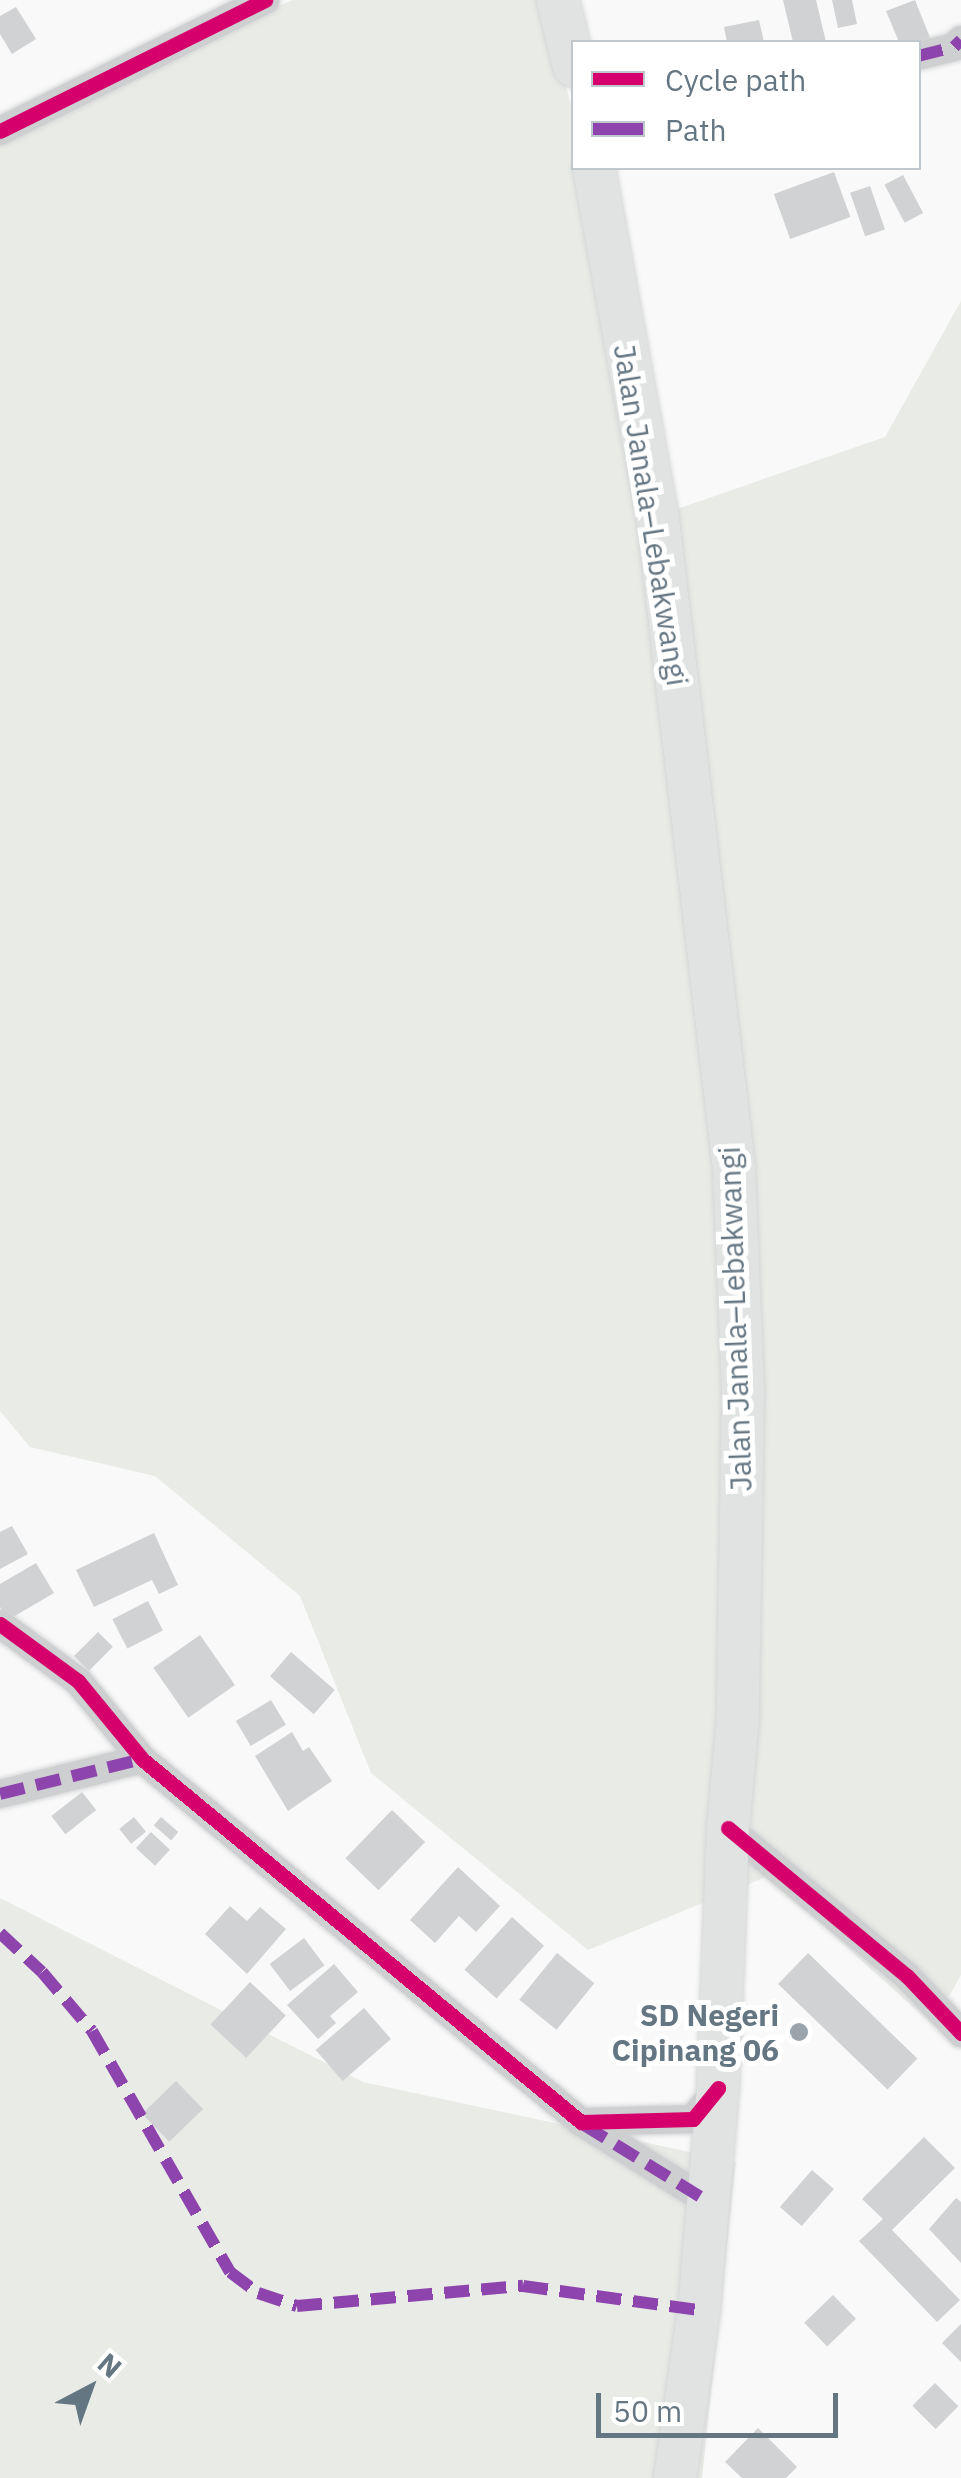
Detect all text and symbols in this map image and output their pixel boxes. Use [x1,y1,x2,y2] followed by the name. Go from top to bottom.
[571,40,921,170] legend
[665,60,806,99] text: Cycle path
[665,110,726,149] text: Path
[606,342,696,688] street label: Jalan Janala–Lebakwangi
[711,1146,759,1492] street label: Jalan Janala–Lebakwangi
[612,1997,779,2068] place label: SD Negeri Cipinang 06
[788,2021,810,2043] marker: SD Negeri Cipinang 06
[40,2338,140,2438] north arrow
[90,2344,130,2386] text: N
[601,2373,844,2435] scale bar
[613,2391,682,2430] text: 50 m

